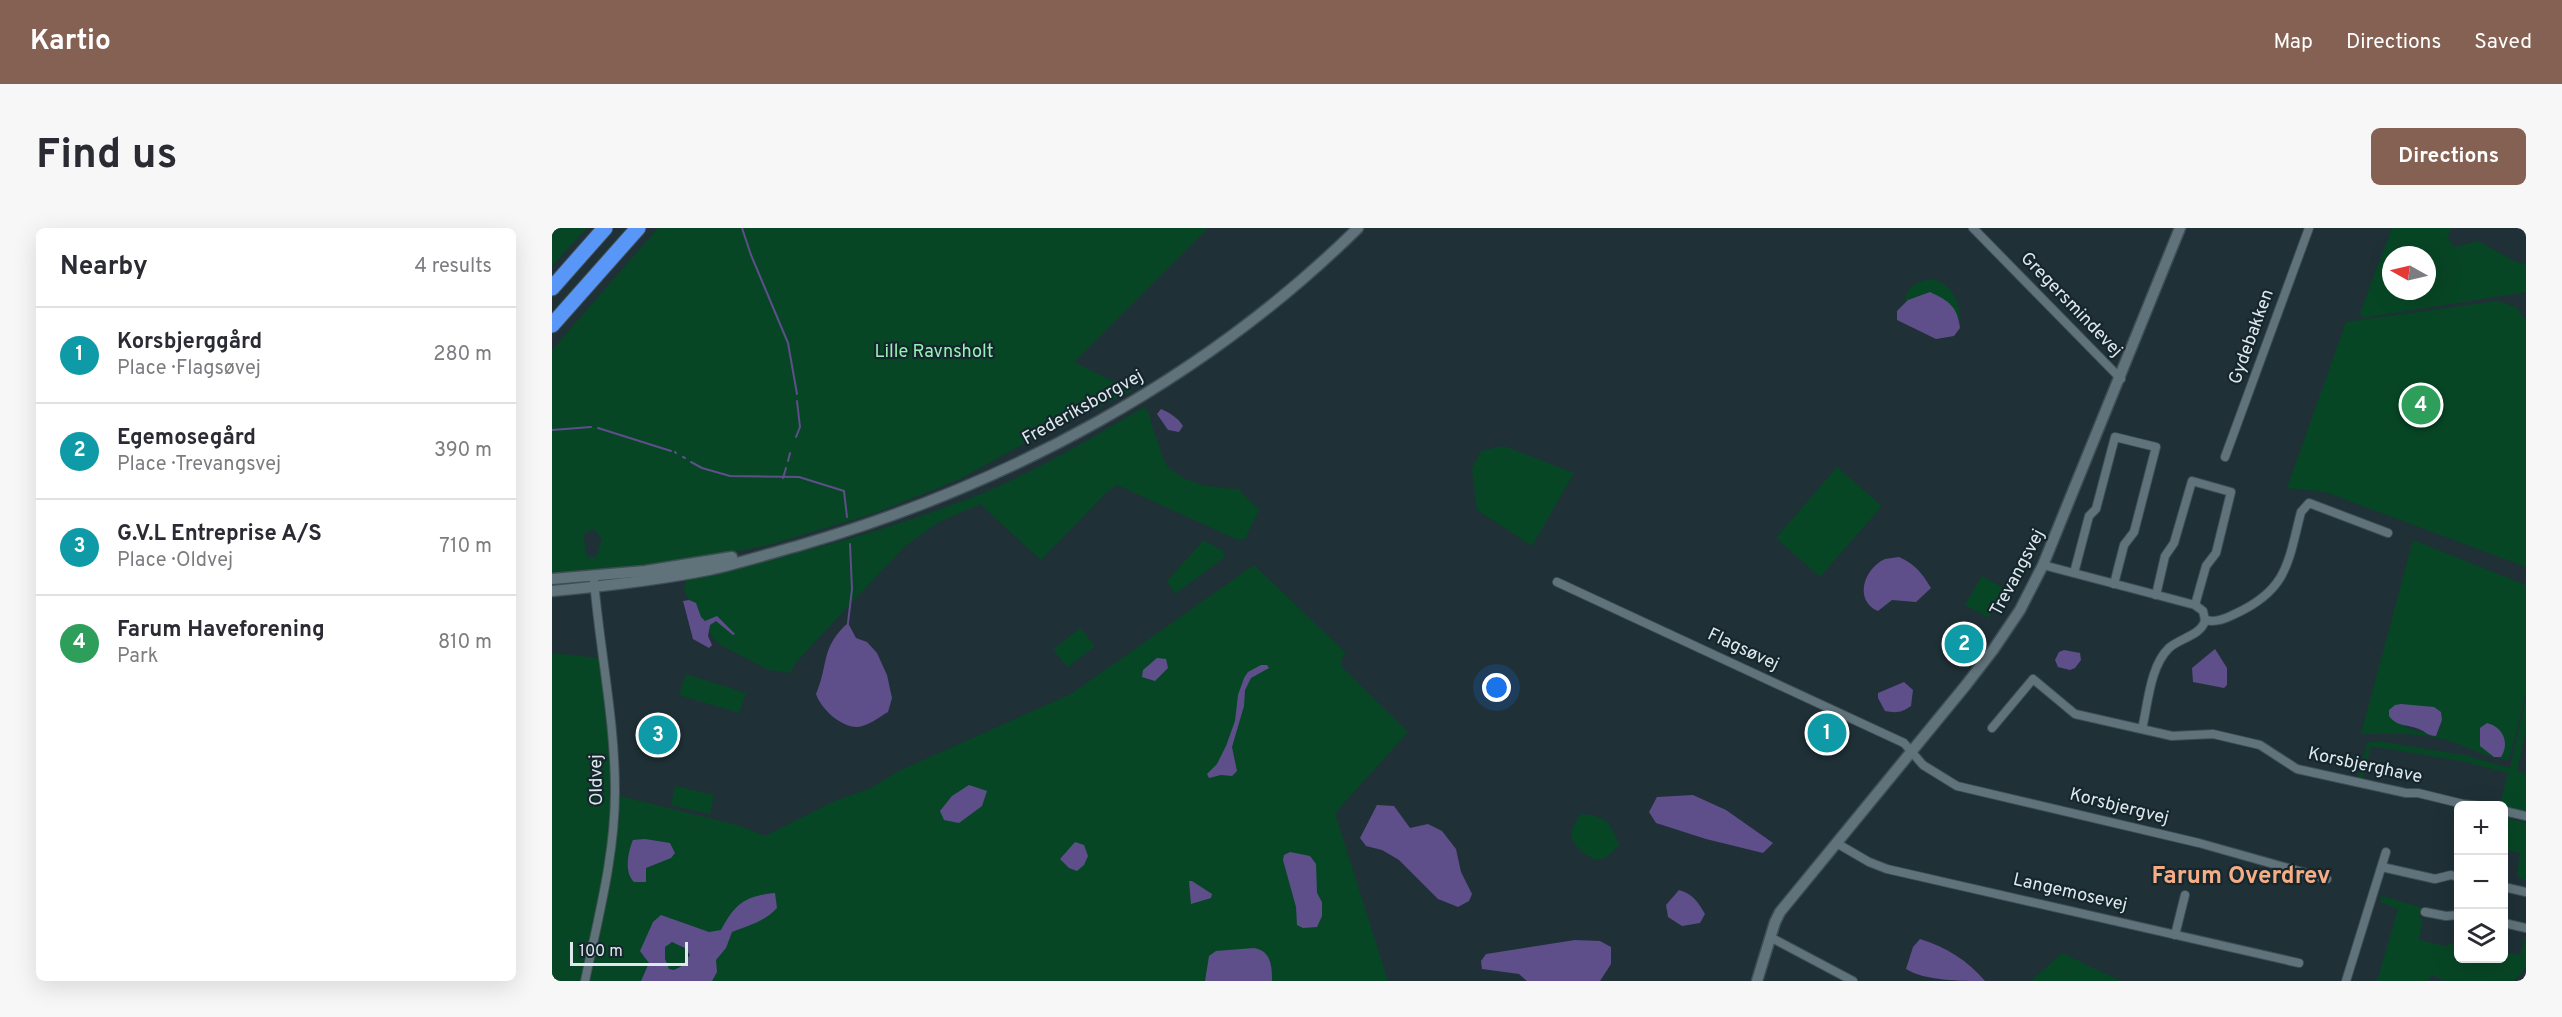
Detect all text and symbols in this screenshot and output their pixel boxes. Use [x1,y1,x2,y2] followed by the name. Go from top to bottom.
[30,24,111,60] text: Kartio
[2273,29,2313,56] text: Map
[2346,29,2441,56] text: Directions
[2474,29,2532,56] text: Saved
[2371,128,2526,185] button: Directions
[36,130,177,183] text: Find us
[2382,246,2436,300] north arrow
[2015,248,2127,362] street label: Gregersmindevej
[60,251,148,284] text: Nearby
[415,254,492,280] text: 4 results
[2224,286,2280,388] street label: Gydebakken
[117,329,262,356] text: Korsbjerggård
[874,341,994,364] park label: Lille Ravnsholt
[76,342,84,368] text: 1
[433,342,492,368] text: 280 m
[117,356,261,382] text: Place · Flagsøvej
[1018,365,1148,451] street label: Frederiksborgvej
[2402,382,2440,428] pin: 4
[117,425,256,452] text: Egemosegård
[73,438,86,464] text: 2
[434,438,492,464] text: 390 m
[117,452,281,478] text: Place · Trevangsvej
[117,521,322,548] text: G.V.L Entreprise A/S
[1985,525,2051,621] street label: Trevangsvej
[74,534,86,560] text: 3
[439,534,492,560] text: 710 m
[117,548,233,574] text: Place · Oldvej
[117,617,325,644] text: Farum Haveforening
[1944,622,1984,666] pin: 2
[1704,623,1782,677] street label: Flagsøvej
[73,630,86,656] text: 4
[438,630,492,656] text: 810 m
[117,644,158,670] text: Park
[1482,673,1511,702] your location
[1808,710,1846,756] pin: 1
[638,712,678,758] pin: 3
[2306,743,2424,789] street label: Korsbjerghave
[585,754,609,806] street label: Oldvej
[2067,784,2171,830] street label: Korsbjergvej
[2454,801,2508,963] map controls
[2454,801,2508,855] button: +
[2454,855,2508,909] button: −
[2152,862,2330,892] district label: Farum Overdrev
[2011,869,2129,917] street label: Langemosevej
[2454,909,2508,963] button: layers
[570,939,688,966] scale bar
[579,942,623,962] text: 100 m

